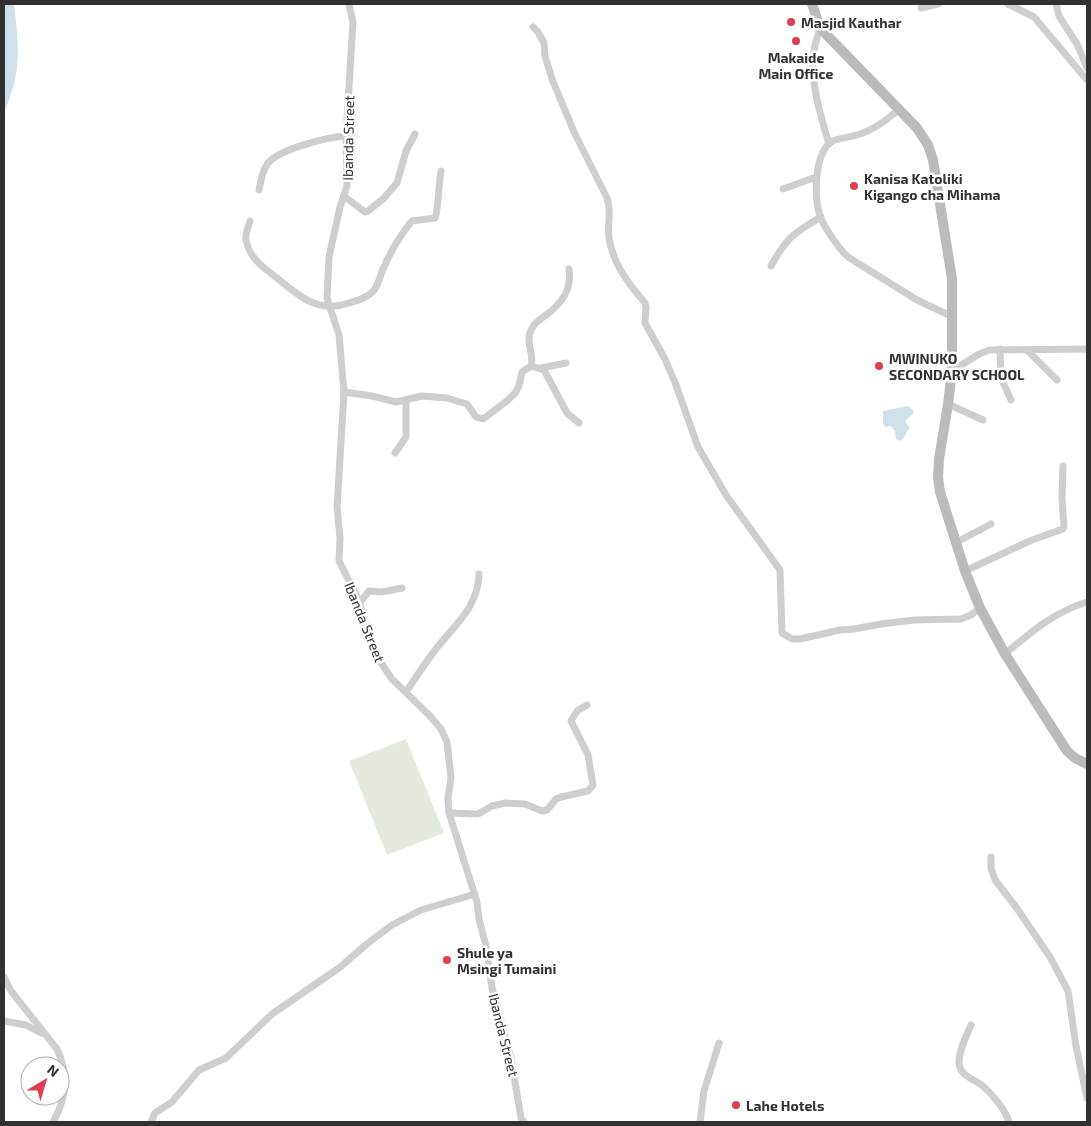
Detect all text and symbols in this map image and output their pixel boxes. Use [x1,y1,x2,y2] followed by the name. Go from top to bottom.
[801,14,902,31] place label: Masjid Kauthar
[785,16,797,28] marker: Masjid Kauthar
[790,35,802,47] marker: Makaide Main Office
[759,49,834,82] place label: Makaide Main Office
[339,95,357,181] street label: Ibanda Street
[864,170,1000,203] place label: Kanisa Katoliki Kigango cha Mihama
[848,180,860,192] marker: Kanisa Katoliki Kigango cha Mihama
[889,350,1025,383] place label: MWINUKO SECONDARY SCHOOL
[873,360,885,372] marker: MWINUKO SECONDARY SCHOOL
[341,579,389,665] street label: Ibanda Street
[457,944,556,977] place label: Shule ya Msingi Tumaini
[441,954,453,966] marker: Shule ya Msingi Tumaini
[485,992,523,1078] street label: Ibanda Street
[20,1056,70,1106] north arrow
[44,1061,63,1080] text: N
[746,1097,824,1114] place label: Lahe Hotels
[730,1099,742,1111] marker: Lahe Hotels

